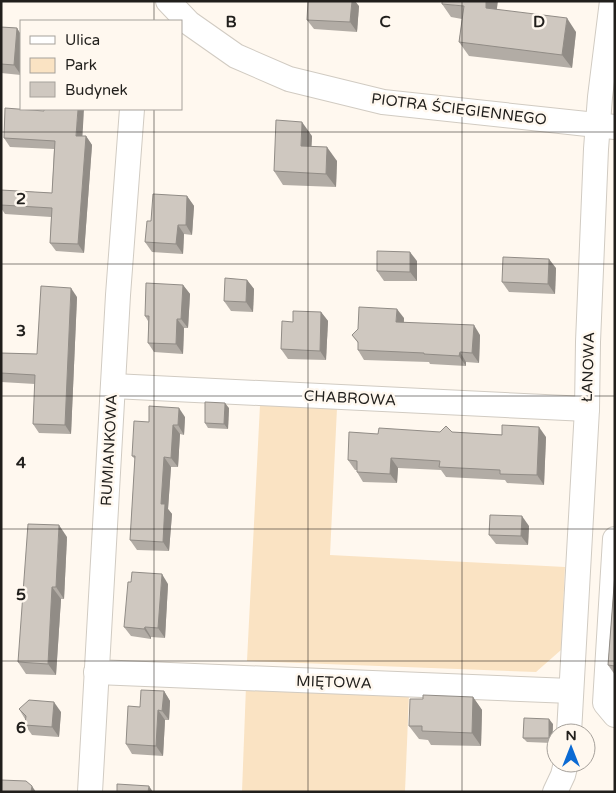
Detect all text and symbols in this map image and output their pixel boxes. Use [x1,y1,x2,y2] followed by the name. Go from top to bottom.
[225,12,237,32] text: B
[379,12,391,32] text: C
[533,12,545,32] text: D
[20,20,182,110] legend
[65,31,100,49] text: Ulica
[65,56,97,74] text: Park
[65,81,128,99] text: Budynek
[370,89,548,129] street label: PIOTRA ŚCIEGIENNEGO
[16,189,26,209] text: 2
[16,321,26,341] text: 3
[578,332,598,402] street label: ŁANOWA
[303,387,397,409] street label: CHABROWA
[97,394,121,506] street label: RUMIANKOWA
[16,453,26,473] text: 4
[16,585,26,605] text: 5
[296,672,372,692] street label: MIĘTOWA
[16,718,26,738] text: 6
[546,723,596,773] north arrow
[565,727,577,744] text: N

